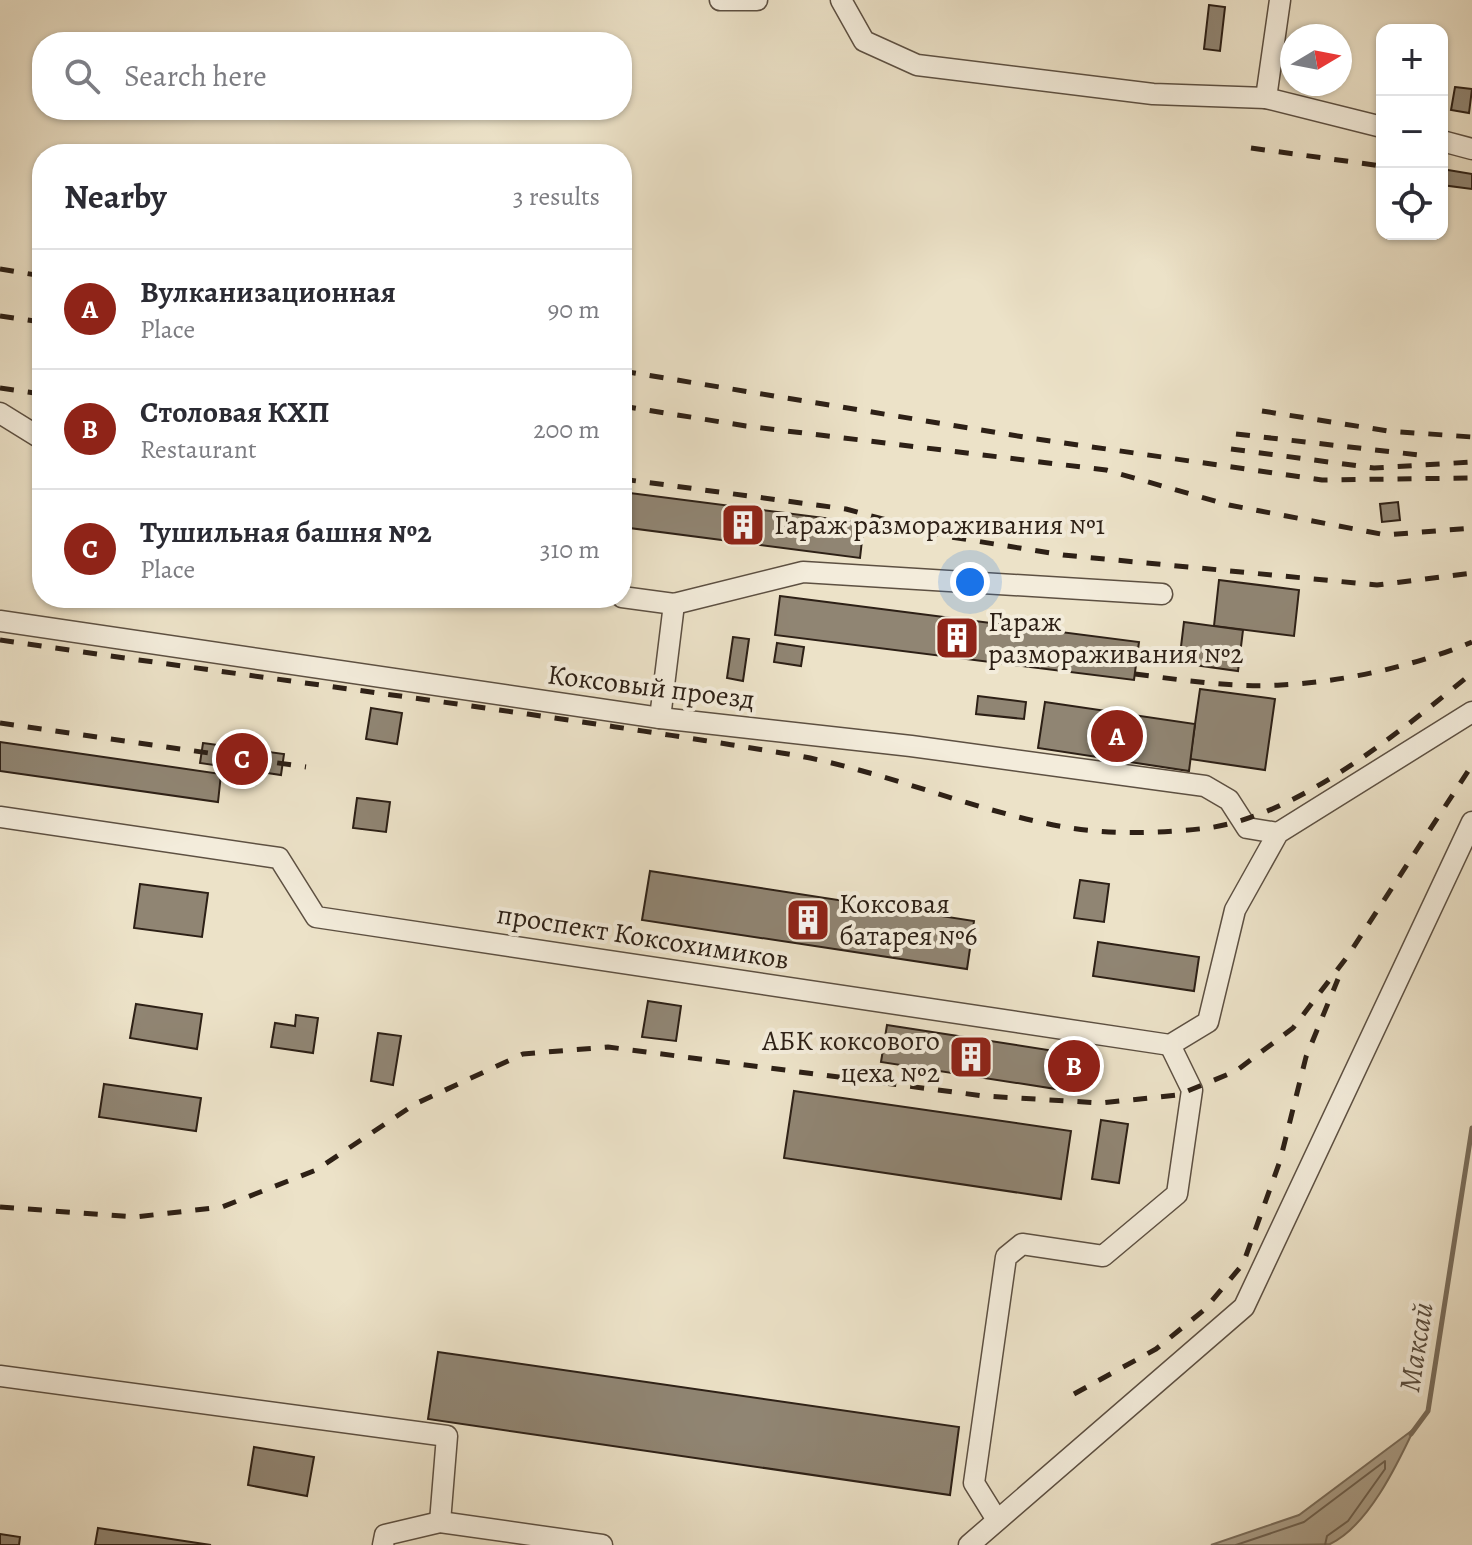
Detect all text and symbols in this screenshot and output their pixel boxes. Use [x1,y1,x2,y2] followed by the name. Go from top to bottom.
[1280,24,1352,96] north arrow
[1376,24,1448,240] map controls
[1376,24,1448,96] button: +
[32,32,632,120] search box
[60,54,104,98] icon: search
[124,56,267,96] text: Search here
[1376,96,1448,168] button: −
[1376,168,1448,240] button: locate
[64,173,167,220] text: Nearby
[513,179,600,214] text: 3 results
[140,272,396,312] text: Вулканизационная
[82,292,98,327] text: A
[548,292,600,327] text: 90 m
[140,312,195,347] text: Place
[140,392,329,432] text: Столовая КХП
[82,412,98,447] text: B
[533,412,600,447] text: 200 m
[140,432,257,467] text: Restaurant
[719,501,767,549] building icon: Гараж размораживания №1
[774,506,1105,544] place label: Гараж размораживания №1
[140,512,432,552] text: Тушильная башня №2
[82,532,98,567] text: C
[540,532,600,567] text: 310 m
[140,552,195,587] text: Place
[950,562,990,602] your location
[988,603,1244,673] place label: Гараж размораживания №2
[933,614,981,662] building icon: Гараж размораживания №2
[545,655,757,719] street label: Коксовый проезд
[1091,706,1143,766] pin: A
[216,729,268,789] pin: C
[839,885,978,955] place label: Коксовая батарея №6
[494,895,792,979] street label: проспект Коксохимиков
[784,896,832,944] building icon: Коксовая батарея №6
[761,1022,940,1092] place label: АБК коксового цеха №2
[947,1033,995,1081] building icon: АБК коксового цеха №2
[1048,1036,1100,1096] pin: B
[1389,1299,1443,1395] water label: Максай

